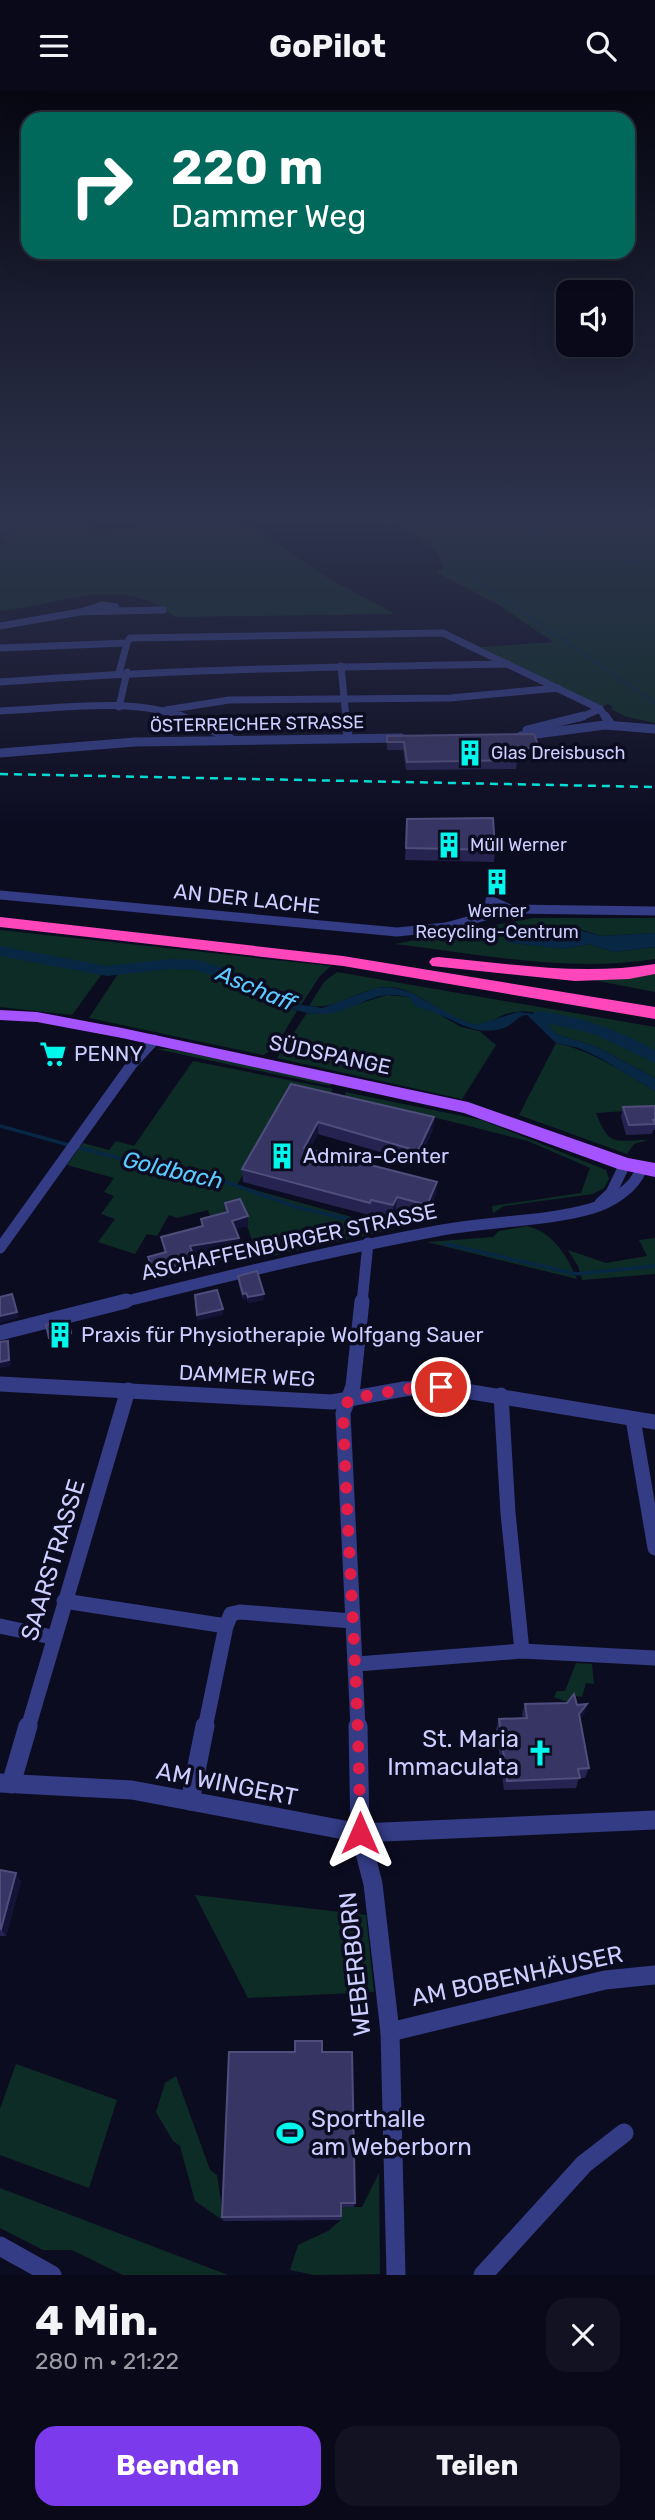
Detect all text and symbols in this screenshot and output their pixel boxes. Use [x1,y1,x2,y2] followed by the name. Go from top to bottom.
[35,27,73,65] icon: menu
[269,27,386,65] text: GoPilot
[582,27,620,65] icon: search
[171,138,323,196] text: 220 m
[56,140,147,231] icon: right
[171,197,366,235] text: Dammer Weg
[556,280,633,357] map controls
[556,280,633,357] button: sound
[150,711,364,737] street label: ÖSTERREICHER STRASSE
[455,738,485,768] building icon: Glas Dreisbusch
[491,742,625,764] place label: Glas Dreisbusch
[434,830,464,860] building icon: Müll Werner
[470,834,567,856] place label: Müll Werner
[482,867,512,897] building icon: Werner Recycling-Centrum
[173,878,322,919] street label: AN DER LACHE
[415,900,579,943] place label: Werner Recycling-Centrum
[211,958,302,1018] water label: Aschaff
[267,1029,393,1080] street label: SÜDSPANGE
[38,1039,68,1069] supermarket icon: PENNY
[74,1041,143,1066] place label: PENNY
[267,1141,297,1171] building icon: Admira-Center
[303,1143,449,1168] place label: Admira-Center
[120,1145,226,1195] water label: Goldbach
[139,1198,439,1285] street label: ASCHAFFENBURGER STRASSE
[45,1320,75,1350] building icon: Praxis für Physiotherapie Wolfgang Sauer
[81,1322,483,1347] place label: Praxis für Physiotherapie Wolfgang Sauer
[411,1357,471,1417] pin
[178,1359,316,1392] street label: DAMMER WEG
[422,1368,460,1406] icon: arrive
[15,1476,91,1644] street label: SAARSTRASSE
[387,1725,519,1781] place label: St. Maria Immaculata
[525,1738,555,1768] church icon: St. Maria Immaculata
[154,1757,300,1811] street label: AM WINGERT
[323,1796,397,1870] position arrow
[334,1891,376,2037] street label: WEBERBORN
[409,1940,625,2012] street label: AM BOBENHÄUSER
[311,2105,472,2161] place label: Sporthalle am Weberborn
[275,2118,305,2148] sports icon: Sporthalle am Weberborn
[35,2296,158,2346] text: 4 Min.
[546,2298,620,2372] button: close
[35,2347,179,2375] text: 280 m · 21:22
[35,2426,321,2506] button: Beenden
[335,2426,620,2506] button: Teilen

